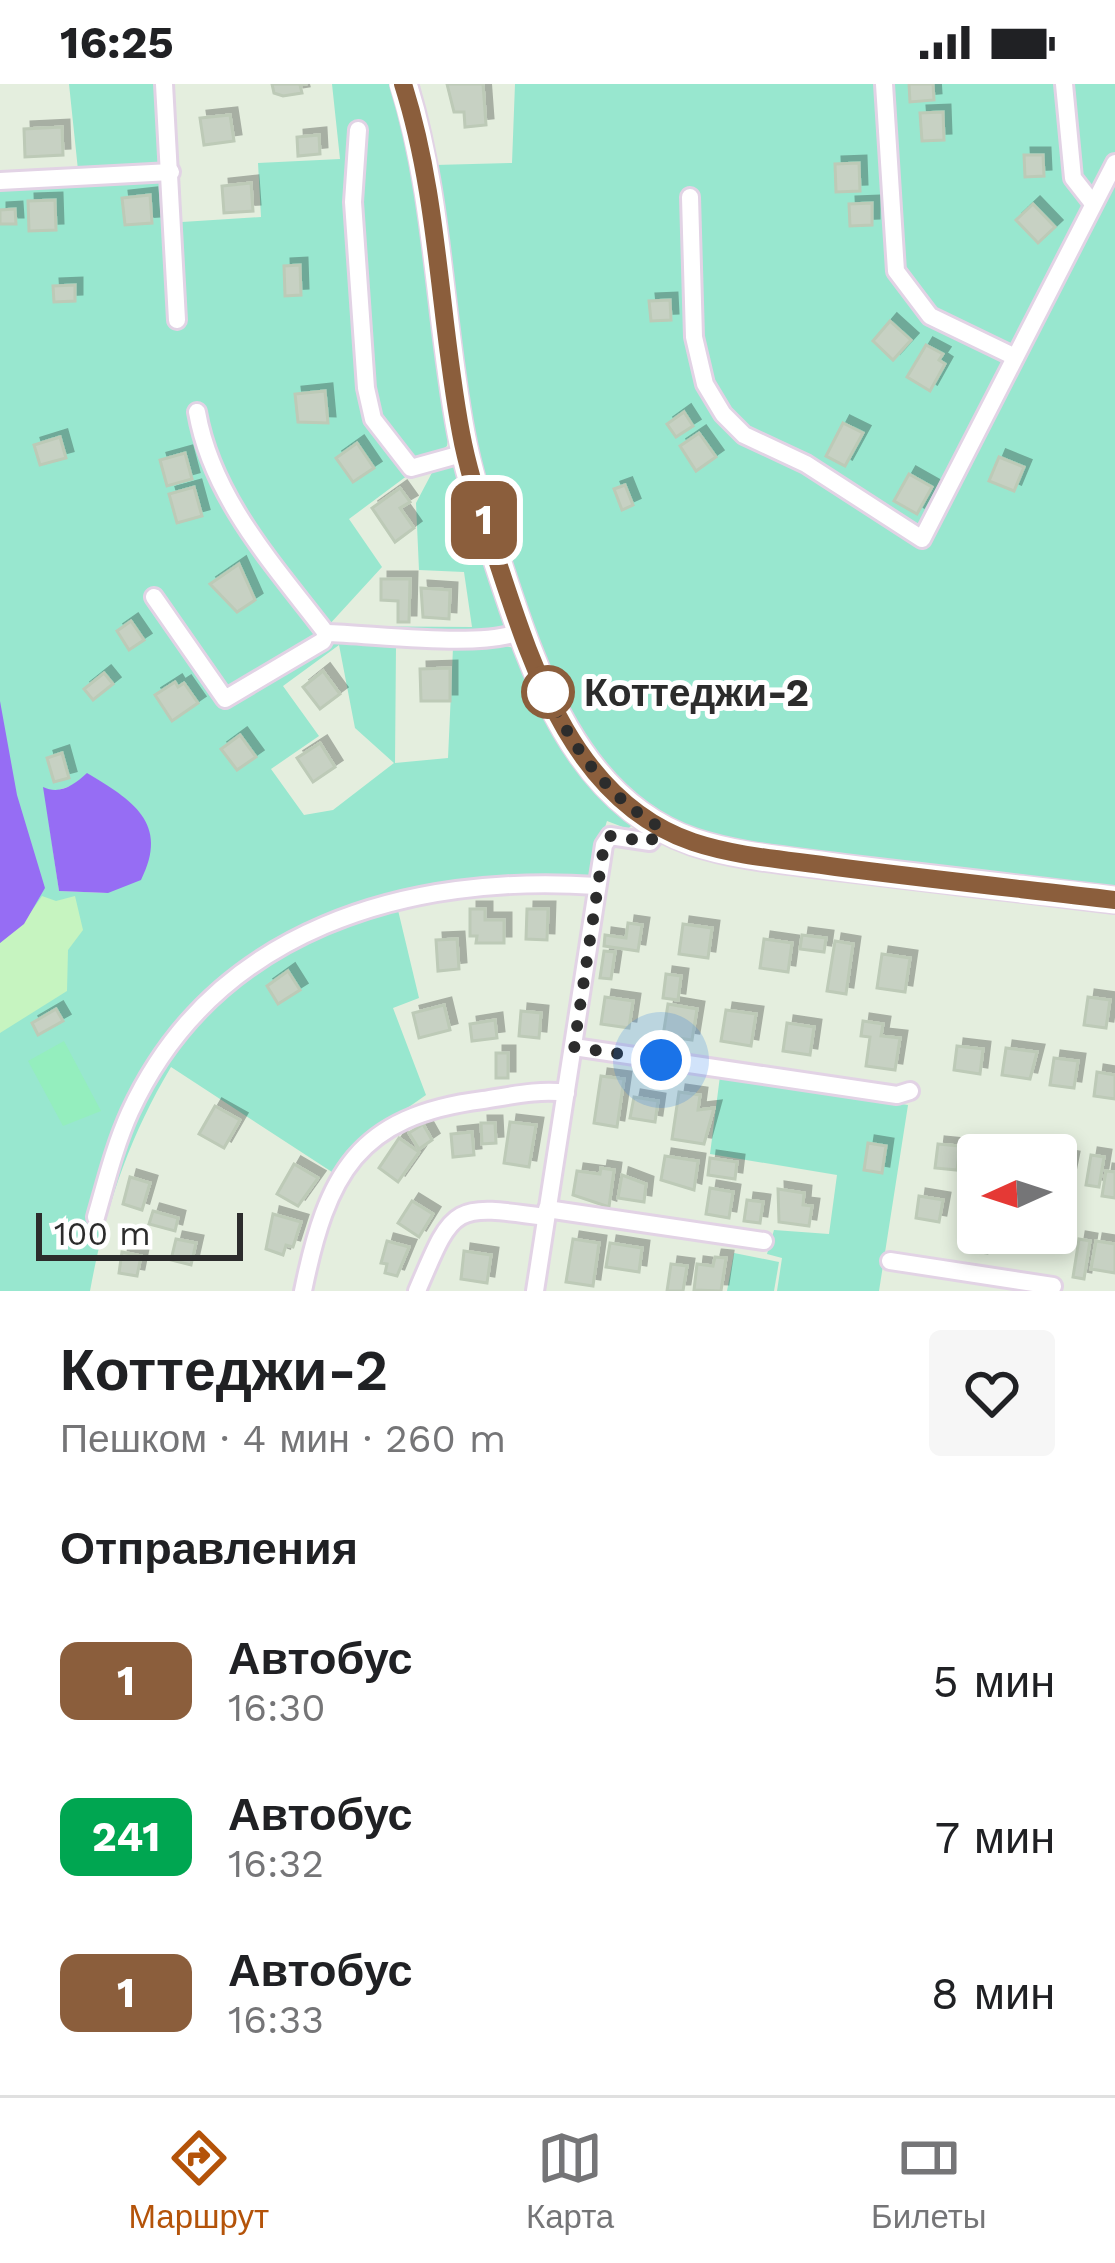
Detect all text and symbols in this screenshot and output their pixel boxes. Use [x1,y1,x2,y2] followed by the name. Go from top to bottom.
[60,16,174,69] text: 16:25
[445,481,523,559] line badge: 1
[475,495,493,544] text: 1
[523,667,573,717] marker: Коттеджи-2
[584,670,809,715] place label: Коттеджи-2
[631,1030,691,1090] your location
[957,1134,1077,1254] north arrow
[957,1134,1077,1254] map controls
[36,1207,243,1260] scale bar
[54,1214,151,1253] text: 100 m
[929,1330,1055,1456] button: heart
[60,1337,388,1404] text: Коттеджи-2
[60,1416,506,1461] text: Пешком · 4 мин · 260 m
[60,1522,358,1575] text: Отправления
[228,1632,413,1685] text: Автобус
[933,1655,1055,1708] text: 5 мин
[117,1656,135,1705] text: 1
[228,1685,325,1730] text: 16:30
[228,1788,413,1841] text: Автобус
[935,1811,1055,1864] text: 7 мин
[92,1812,160,1861] text: 241
[228,1841,324,1886] text: 16:32
[228,1944,413,1997] text: Автобус
[931,1967,1055,2020] text: 8 мин
[117,1968,135,2017] text: 1
[228,1997,324,2042] text: 16:33
[128,2125,269,2236] tab: Маршрут
[526,2125,614,2236] tab: Карта
[871,2125,987,2236] tab: Билеты

